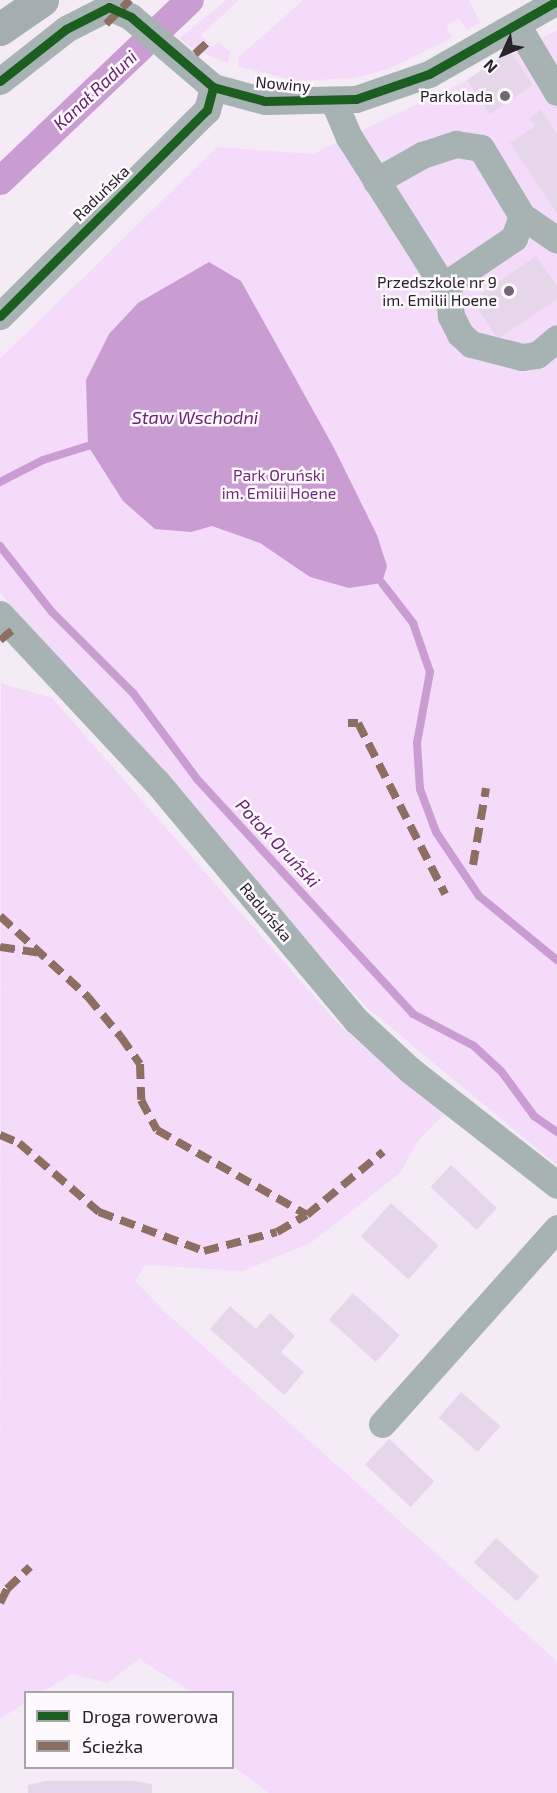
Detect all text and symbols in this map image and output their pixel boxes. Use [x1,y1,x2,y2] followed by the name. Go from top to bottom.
[473,24,533,84] north arrow
[48,45,142,135] water label: Kanał Raduni
[479,56,501,78] text: N
[255,72,311,96] street label: Nowiny
[420,86,493,106] place label: Parkolada
[498,89,512,103] marker: Parkolada
[69,161,133,225] street label: Raduńska
[377,272,497,310] place label: Przedszkole nr 9 im. Emilii Hoene
[502,284,516,298] marker: Przedszkole nr 9 im. Emilii Hoene
[132,406,258,428] water label: Staw Wschodni
[222,465,336,503] park label: Park Oruński im. Emilii Hoene
[231,794,325,892] water label: Potok Oruński
[236,879,296,945] street label: Raduńska
[24,1691,234,1769] legend
[82,1705,218,1727] text: Droga rowerowa
[82,1735,143,1757] text: Ścieżka

